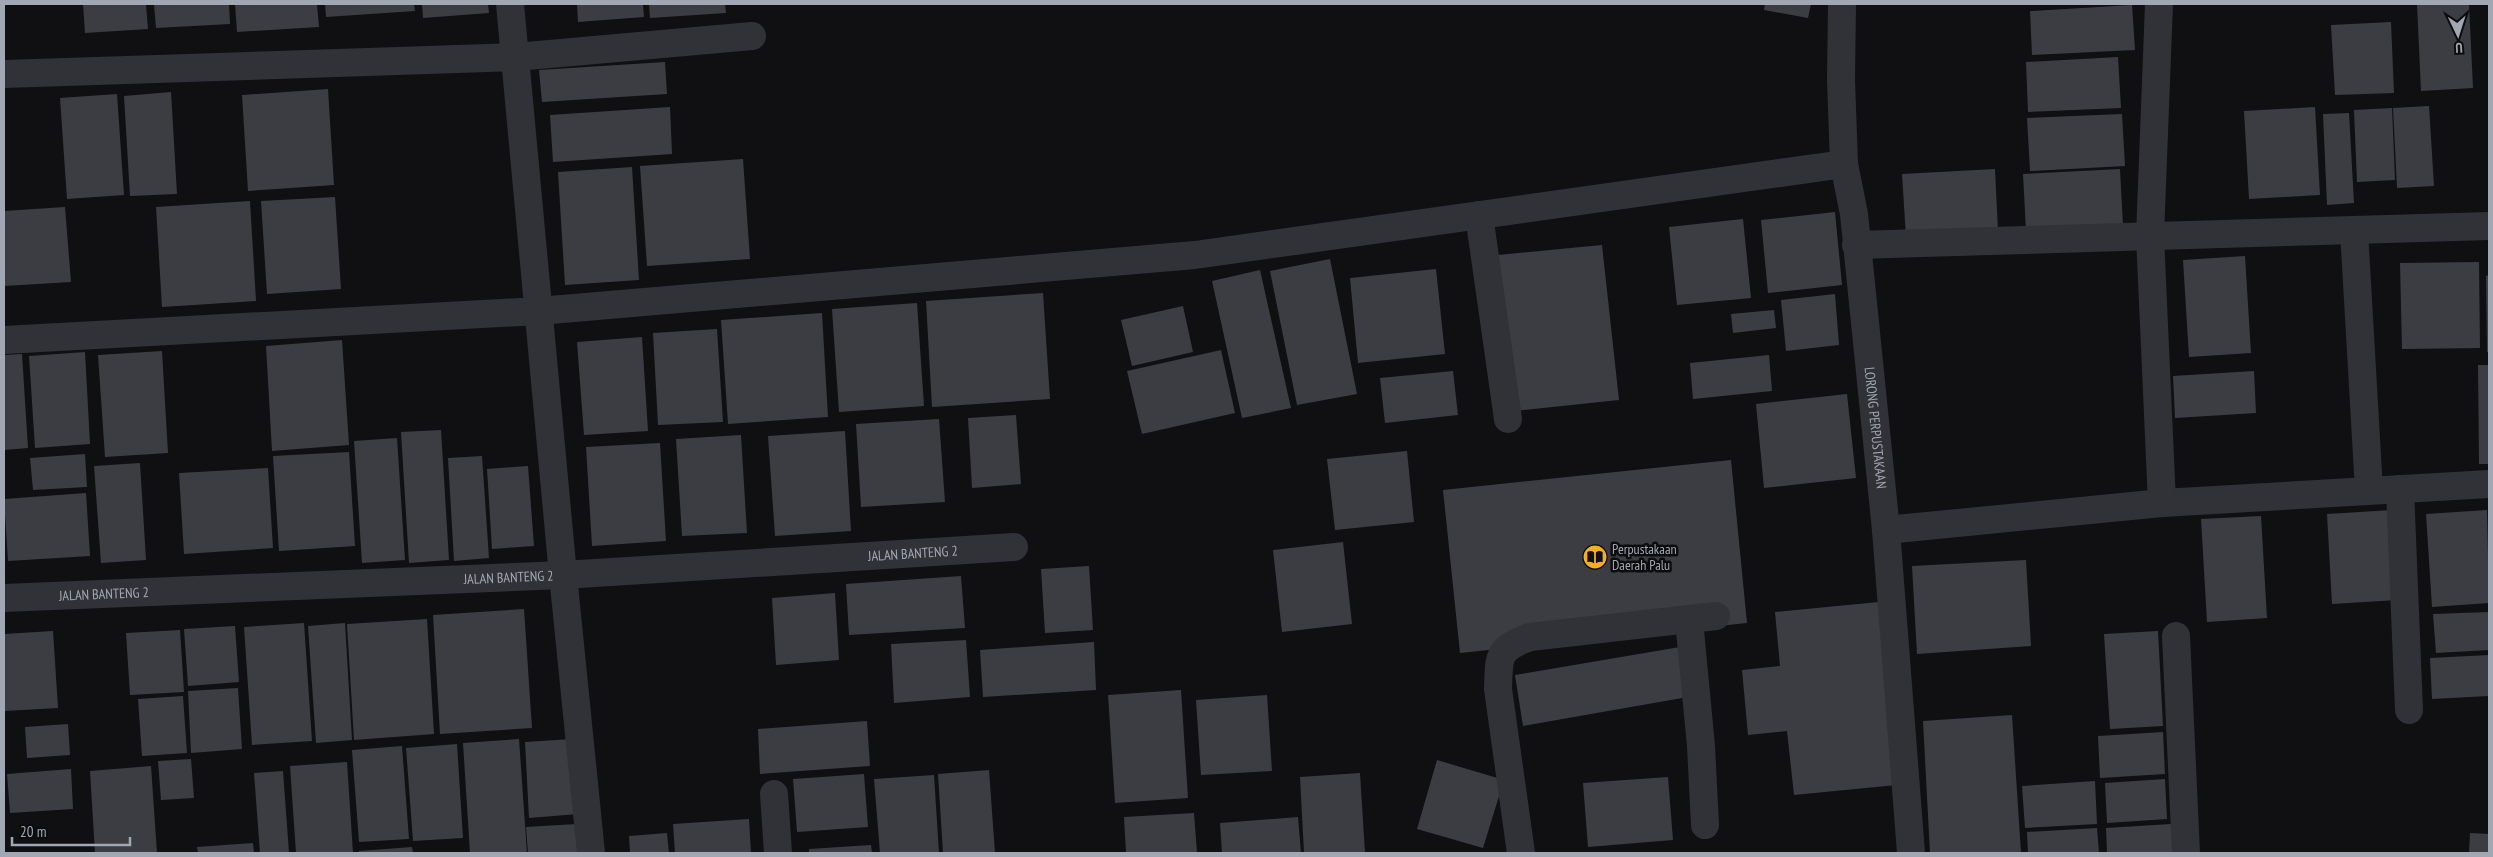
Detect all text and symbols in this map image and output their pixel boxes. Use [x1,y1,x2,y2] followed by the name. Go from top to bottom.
[2433,10,2483,60] north arrow
[2455,39,2463,57] text: U
[1861,366,1891,490] street label: LORONG PERPUSTAKAAN
[1612,540,1677,574] place label: Perpustakaan Daerah Palu
[866,542,958,565] street label: JALAN BANTENG 2
[1582,544,1608,570] library icon: Perpustakaan Daerah Palu
[462,566,554,588] street label: JALAN BANTENG 2
[58,583,149,605] street label: JALAN BANTENG 2
[12,814,130,846] scale bar
[20,822,46,841] text: 20 m

